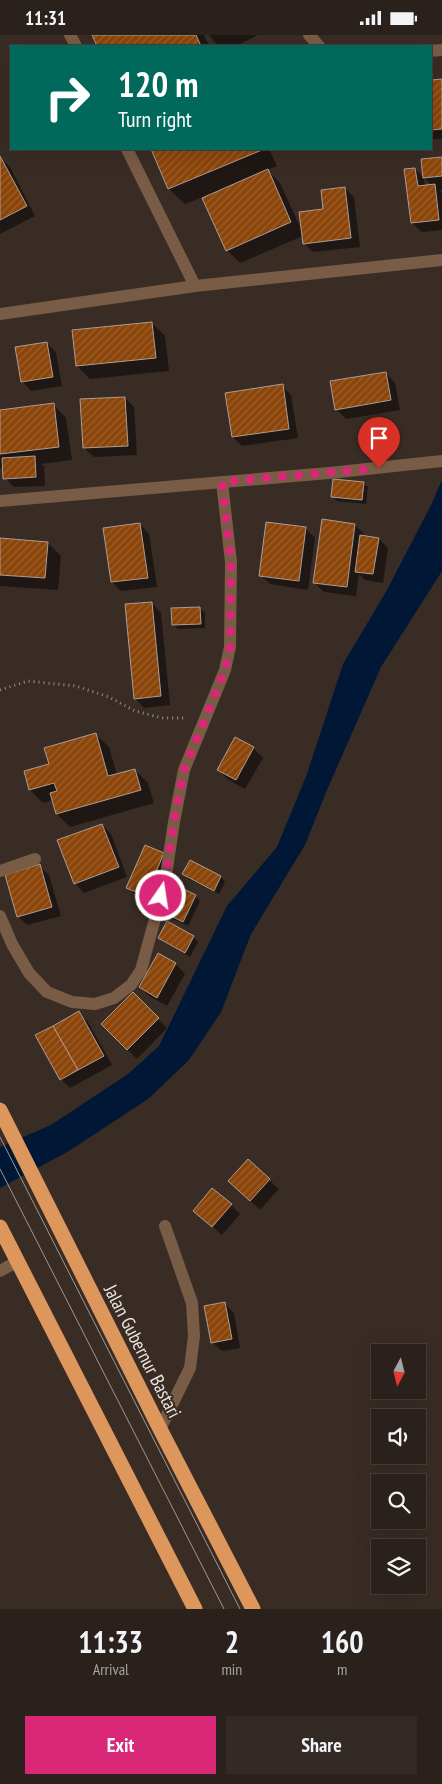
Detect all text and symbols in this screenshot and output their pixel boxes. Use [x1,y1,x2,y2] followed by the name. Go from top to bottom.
[25,6,66,30] text: 11:31
[118,61,199,107] text: 120 m
[35,65,100,130] icon: right
[118,105,192,133] text: Turn right
[358,417,400,468] pin
[365,424,393,452] icon: arrive
[134,869,186,921] position arrow
[99,1279,187,1422] street label: Jalan Gubernur Bastari
[371,1344,426,1399] north arrow
[371,1344,426,1594] map controls
[371,1409,426,1464] button: sound
[371,1474,426,1529] button: search
[371,1539,426,1594] button: layers
[78,1622,143,1661] text: 11:33
[225,1622,239,1661] text: 2
[321,1622,364,1661] text: 160
[93,1659,129,1679] text: Arrival
[221,1659,242,1679] text: min
[337,1659,347,1679] text: m
[25,1716,216,1774] button: Exit
[226,1716,417,1774] button: Share

